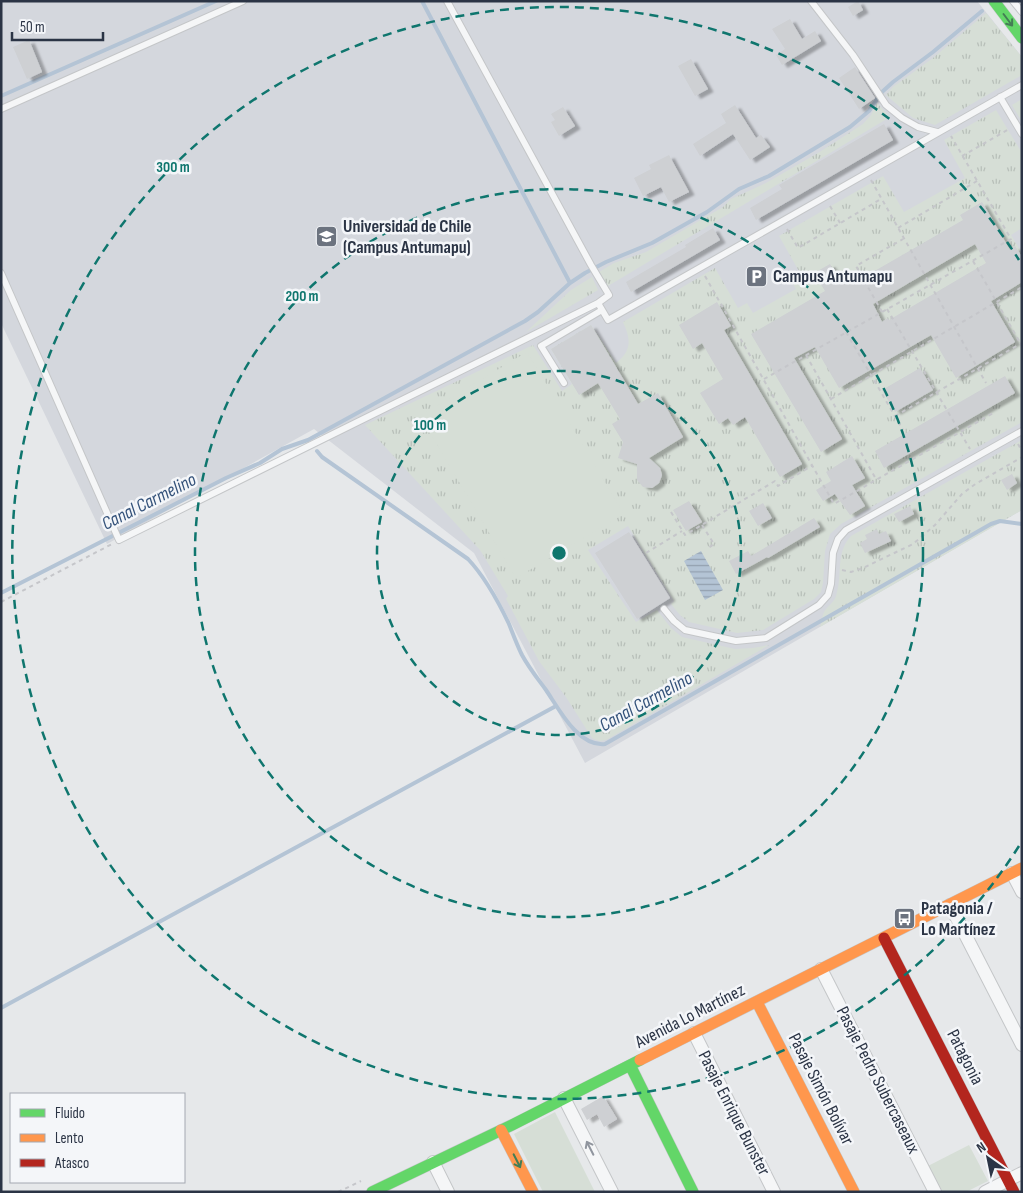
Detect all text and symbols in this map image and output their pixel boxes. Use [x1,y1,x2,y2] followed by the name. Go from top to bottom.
[12,10,104,42] scale bar
[1003,13,1013,27] one-way arrow
[20,18,45,37] text: 50 m
[156,158,190,177] text: 300 m
[343,216,472,258] place label: Universidad de Chile (Campus Antumapu)
[315,224,339,248] school or university icon: Universidad de Chile (Campus Antumapu)
[745,264,769,288] parking icon: Campus Antumapu
[773,266,893,287] place label: Campus Antumapu
[285,287,319,306] text: 200 m
[414,416,446,435] text: 100 m
[98,468,200,536] water label: Canal Carmelino
[550,544,568,562] centre of rings
[595,667,697,737] water label: Canal Carmelino
[921,898,996,940] place label: Patagonia / Lo Martínez
[893,906,917,930] bus stop icon: Patagonia / Lo Martínez
[631,979,749,1053] street label: Avenida Lo Martínez
[832,1003,924,1157] street label: Pasaje Pedro Subercaseaux
[942,1026,988,1088] street label: Patagonia
[784,1030,858,1148] street label: Pasaje Simón Bolívar
[694,1047,774,1179] street label: Pasaje Enrique Bunster
[10,1093,185,1183] legend
[55,1104,85,1123] text: Fluido
[55,1129,84,1148] text: Lento
[963,1133,1013,1183] north arrow
[973,1138,989,1157] text: N
[585,1141,595,1156] one-way arrow
[513,1153,522,1168] one-way arrow
[54,1154,89,1173] text: Atasco

